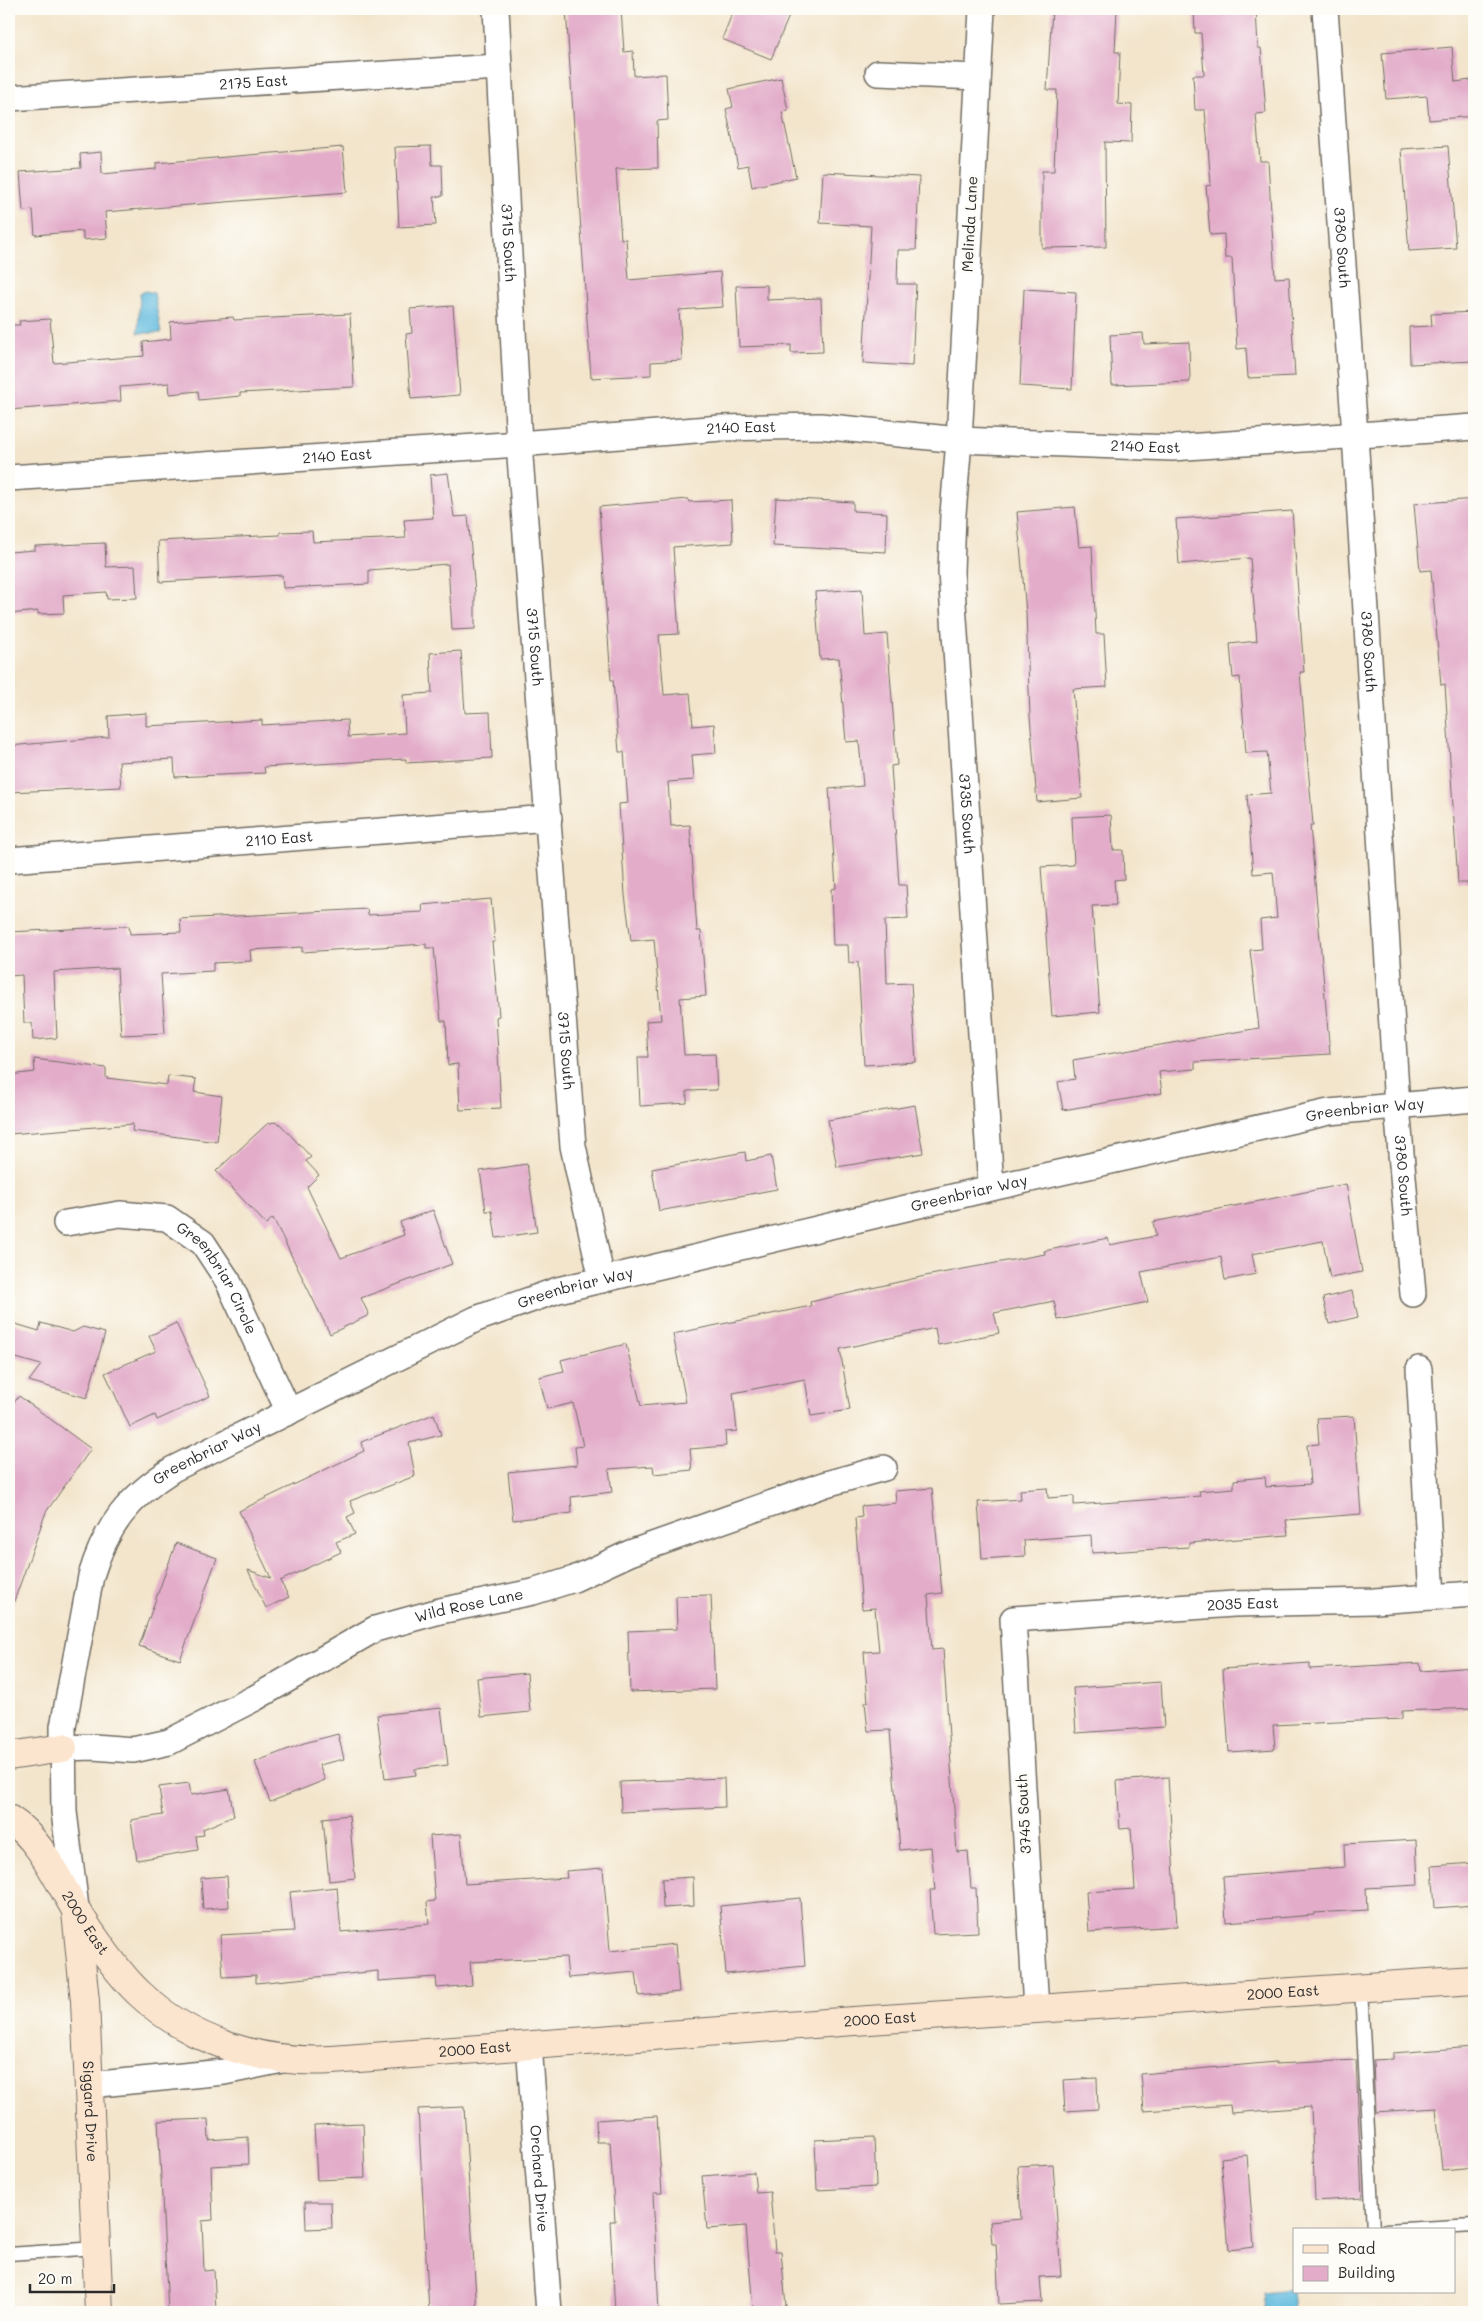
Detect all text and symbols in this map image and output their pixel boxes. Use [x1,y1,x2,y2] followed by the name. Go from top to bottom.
[218,69,288,94] street label: 2175 East
[956,175,982,273] street label: Melinda Lane
[497,203,521,282] street label: 3715 South
[1330,206,1356,288] street label: 3780 South
[705,416,776,438] street label: 2140 East
[1110,435,1181,457] street label: 2140 East
[302,443,373,467] street label: 2140 East
[523,607,549,686] street label: 3715 South
[1357,610,1382,692] street label: 3780 South
[955,773,980,854] street label: 3735 South
[245,825,314,851] street label: 2110 East
[554,1011,580,1090] street label: 3715 South
[1304,1092,1425,1126] street label: Greenbriar Way
[1391,1134,1417,1216] street label: 3780 South
[908,1169,1029,1216] street label: Greenbriar Way
[173,1217,262,1337] street label: Greenbriar Circle
[514,1262,635,1313] street label: Greenbriar Way
[148,1416,264,1489] street label: Greenbriar Way
[412,1583,525,1627] street label: Wild Rose Lane
[1206,1592,1279,1615] street label: 2035 East
[1011,1774,1035,1855] street label: 3745 South
[58,1887,114,1958] street label: 2000 East
[1246,1979,1320,2004] street label: 2000 East
[843,2006,917,2031] street label: 2000 East
[438,2036,512,2061] street label: 2000 East
[79,2060,103,2162] street label: Siggard Drive
[526,2124,554,2233] street label: Orchard Drive
[1293,2228,1456,2294] legend
[1338,2238,1375,2258] text: Road
[30,2261,114,2293] scale bar
[1338,2262,1395,2282] text: Building
[38,2268,72,2288] text: 20 m

